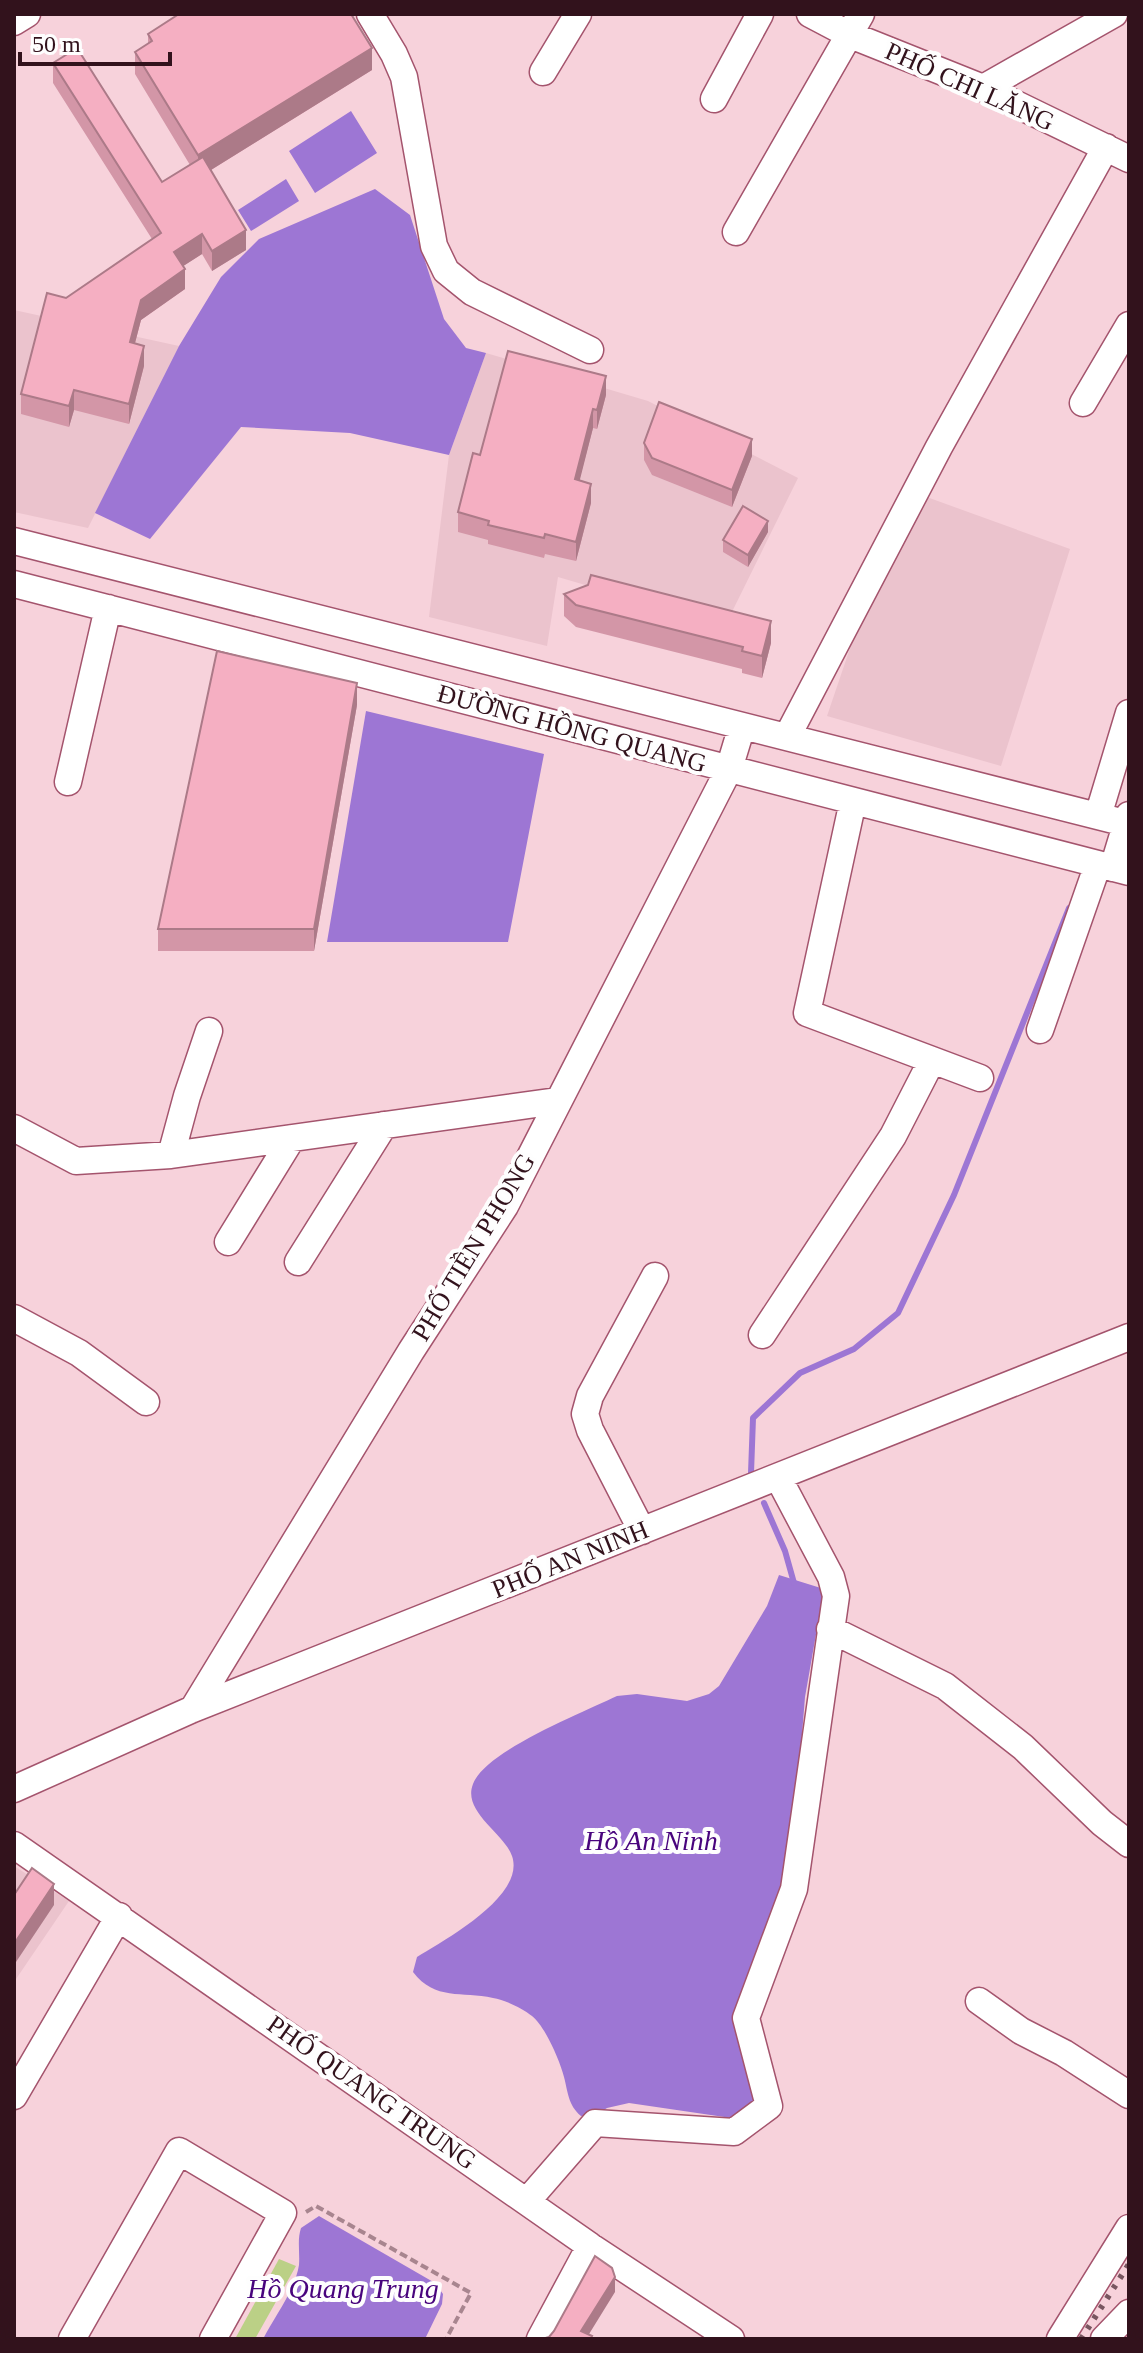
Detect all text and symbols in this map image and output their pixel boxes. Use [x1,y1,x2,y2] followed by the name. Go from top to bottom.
[20,16,170,66] scale bar
[32,31,81,57] text: 50 m
[881,36,1059,137] street label: PHỐ CHI LĂNG
[434,679,710,778] street label: ĐƯỜNG HỒNG QUANG
[406,1148,541,1346] street label: PHỐ TIỀN PHONG
[488,1515,653,1604] street label: PHỐ AN NINH
[583,1825,718,1856] water label: Hồ An Ninh
[262,2009,482,2175] street label: PHỐ QUANG TRUNG
[246,2273,439,2304] water label: Hồ Quang Trung

